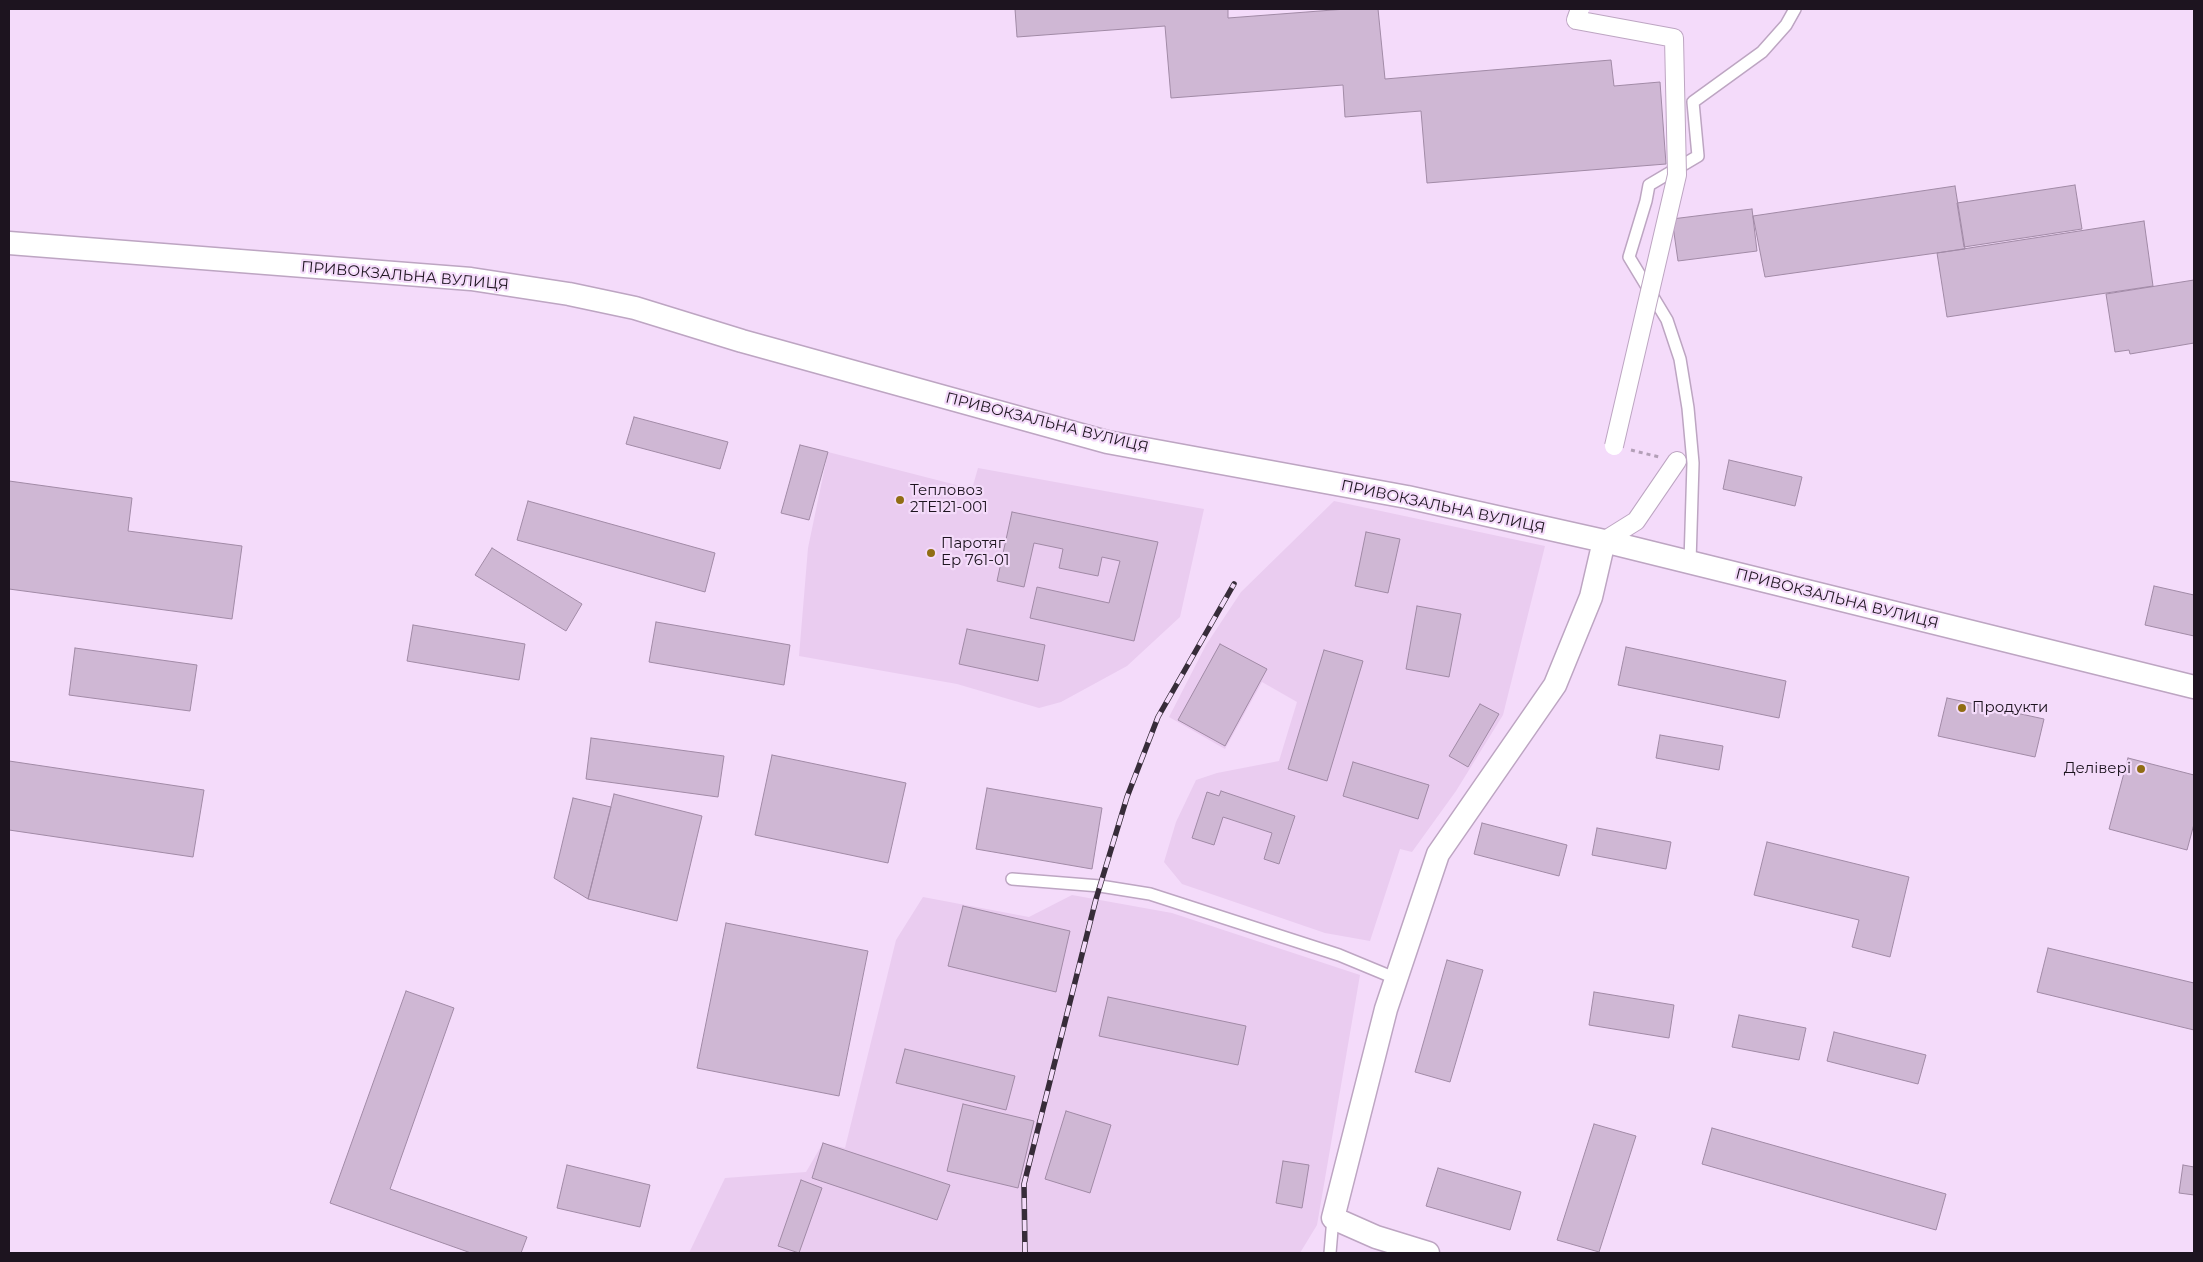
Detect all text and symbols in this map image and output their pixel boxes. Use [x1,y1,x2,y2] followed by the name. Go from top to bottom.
[300,258,510,294] street label: ПРИВОКЗАЛЬНА ВУЛИЦЯ
[944,389,1150,457] street label: ПРИВОКЗАЛЬНА ВУЛИЦЯ
[1339,477,1547,537] street label: ПРИВОКЗАЛЬНА ВУЛИЦЯ
[910,482,988,517] place label: Тепловоз 2ТЕ121-001
[894,494,906,506] marker: Тепловоз 2ТЕ121-001
[941,535,1009,570] place label: Паротяг Ер 761-01
[925,547,937,559] marker: Паротяг Ер 761-01
[1734,565,1940,633] street label: ПРИВОКЗАЛЬНА ВУЛИЦЯ
[1972,699,2048,717] place label: Продукти
[1956,702,1968,714] marker: Продукти
[2064,760,2131,778] place label: Делівері
[2135,763,2147,775] marker: Делівері

